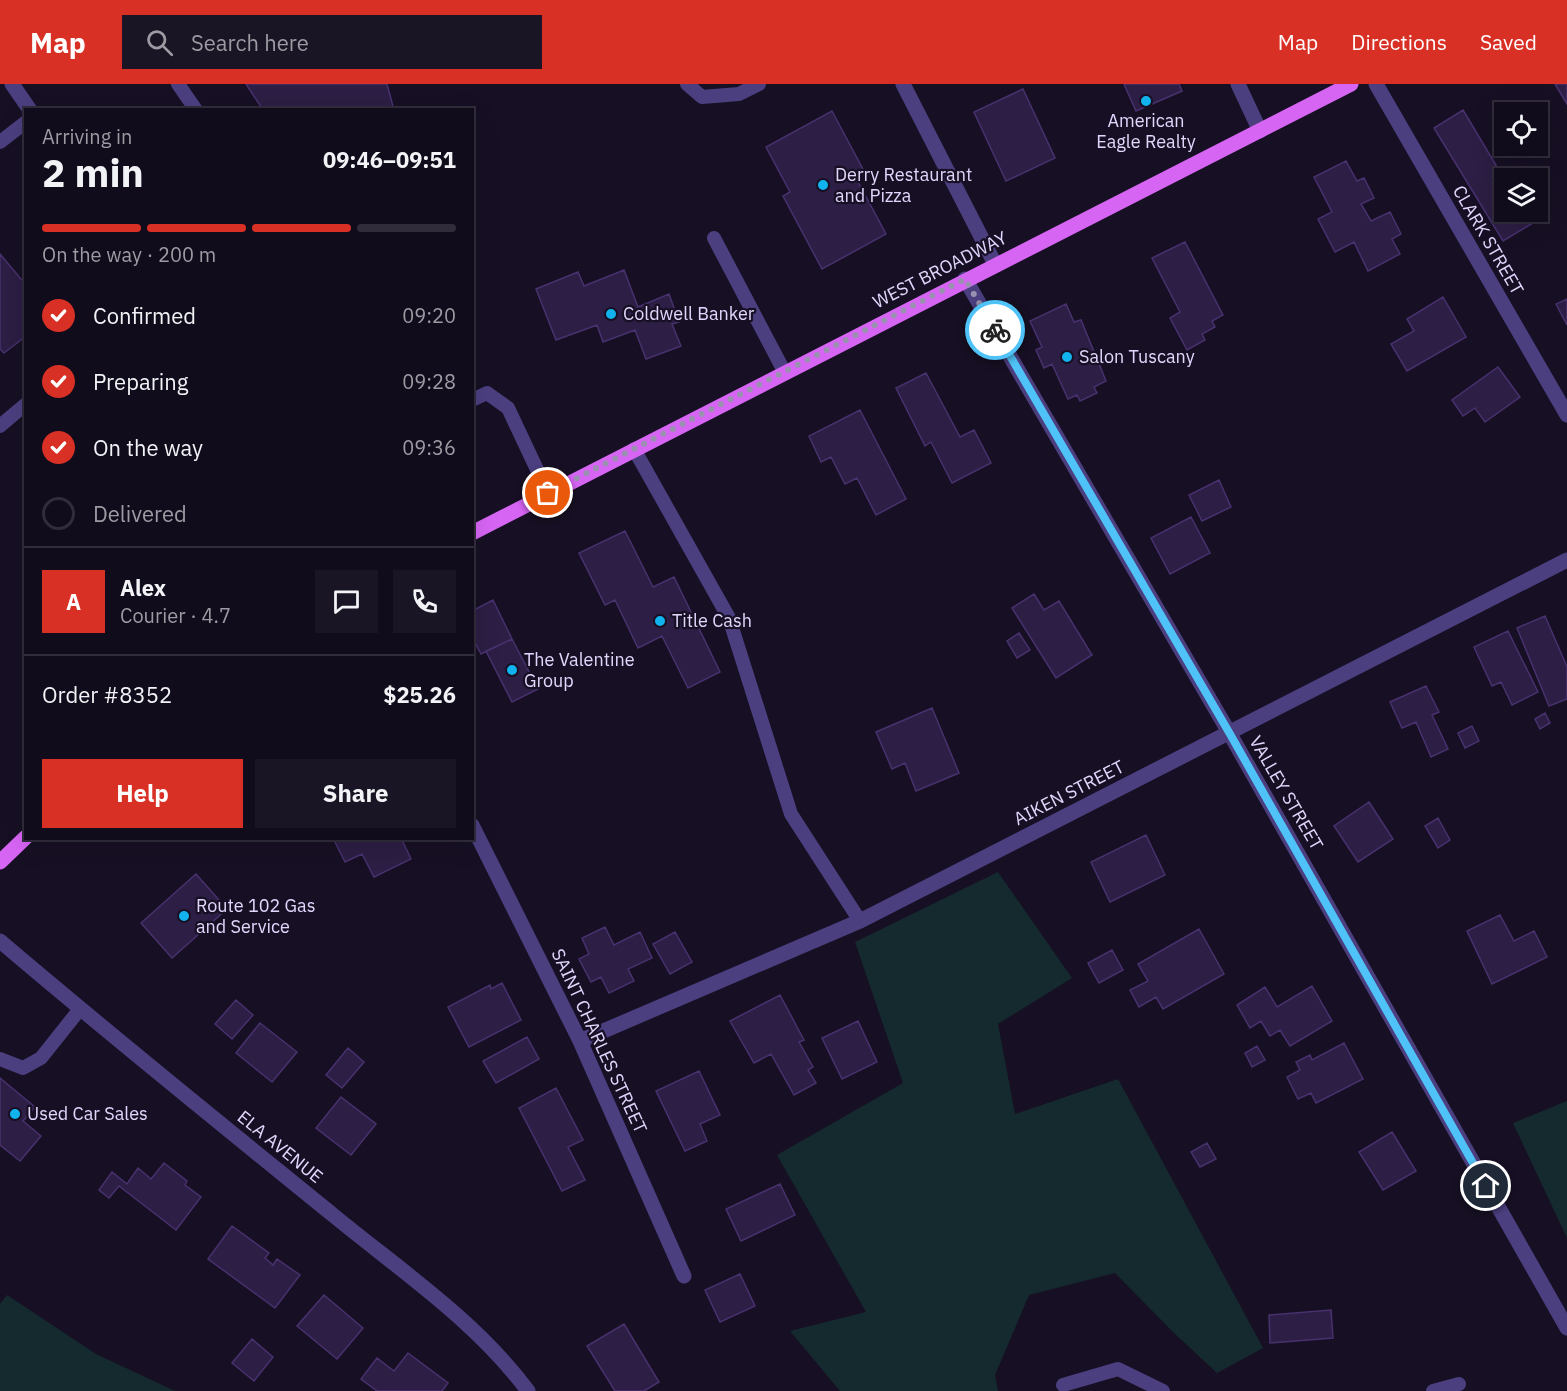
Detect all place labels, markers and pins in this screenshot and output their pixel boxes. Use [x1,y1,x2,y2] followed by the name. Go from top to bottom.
[1139,94,1153,108] marker: American Eagle Realty
[1096,109,1196,153] place label: American Eagle Realty
[835,163,972,207] place label: Derry Restaurant and Pizza
[816,178,830,192] marker: Derry Restaurant and Pizza
[623,302,755,325] place label: Coldwell Banker
[604,307,618,321] marker: Coldwell Banker
[1079,345,1195,368] place label: Salon Tuscany
[1060,350,1074,364] marker: Salon Tuscany
[522,467,573,518] pin
[672,609,752,632] place label: Title Cash
[653,614,667,628] marker: Title Cash
[524,648,635,692] place label: The Valentine Group
[505,663,519,677] marker: The Valentine Group
[196,894,315,938] place label: Route 102 Gas and Service
[177,909,191,923] marker: Route 102 Gas and Service
[27,1102,148,1125] place label: Used Car Sales
[8,1107,22,1121] marker: Used Car Sales
[1460,1160,1511,1211] pin

